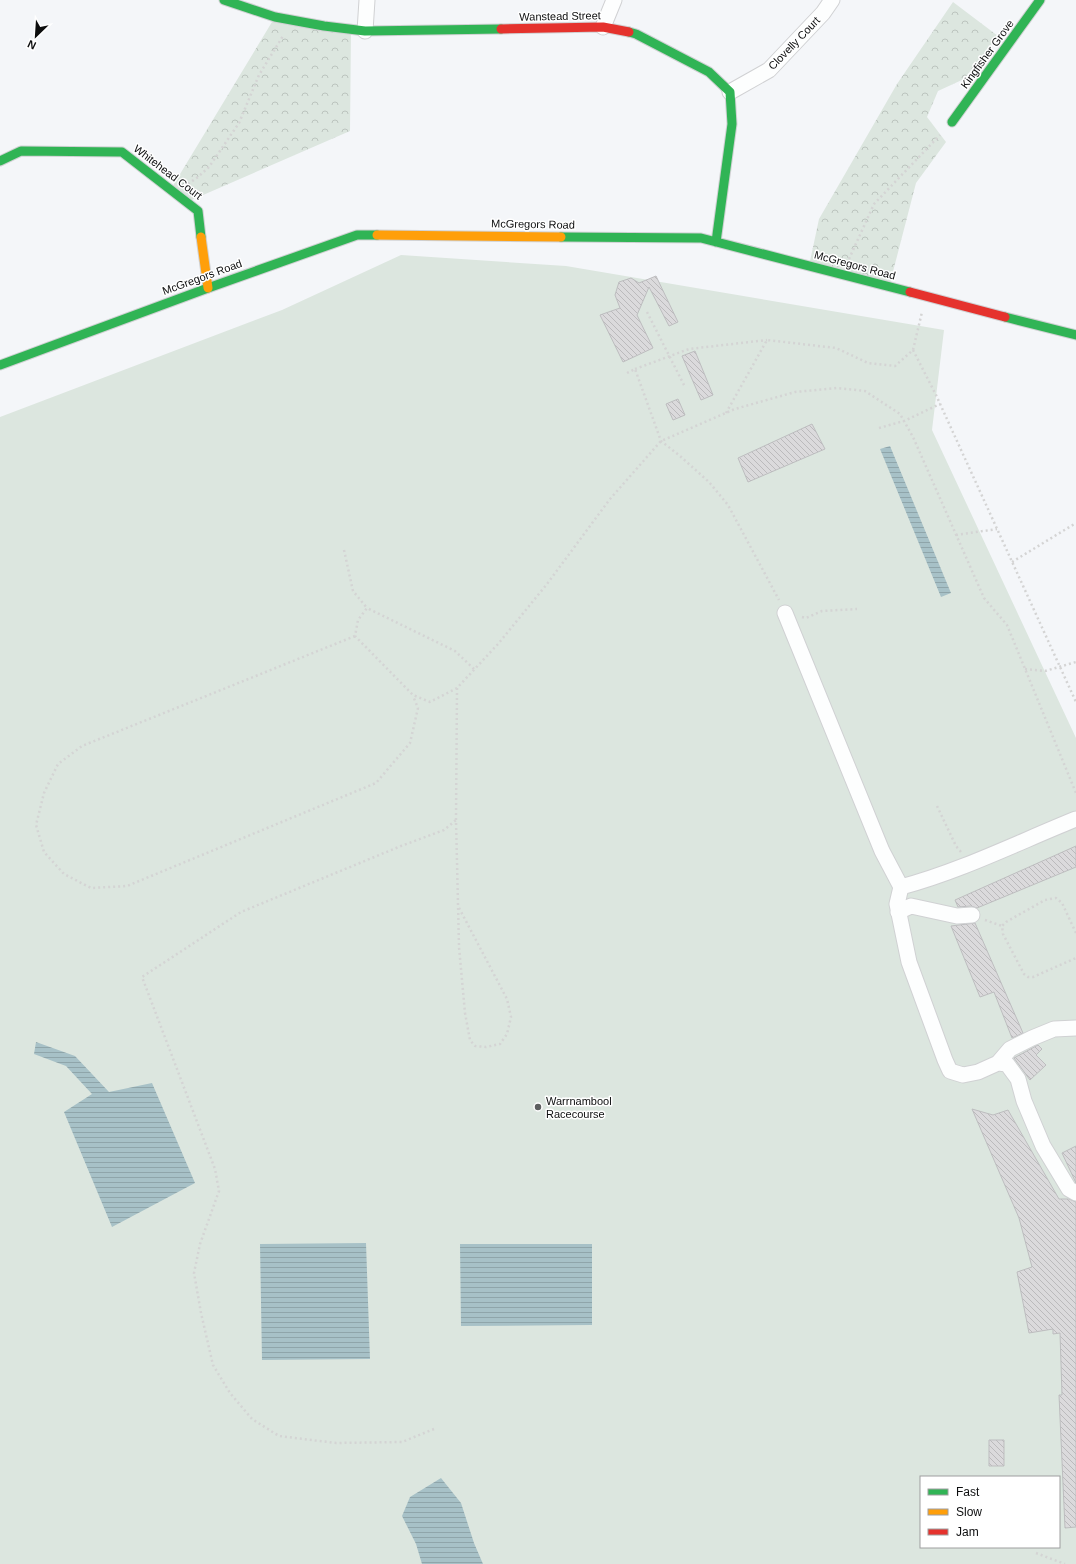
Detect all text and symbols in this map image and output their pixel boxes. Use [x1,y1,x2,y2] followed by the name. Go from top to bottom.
[519,9,601,23] street label: Wanstead Street
[766,14,822,72] street label: Clovelly Court
[16,16,56,56] north arrow
[958,17,1016,91] street label: Kingfisher Grove
[26,38,38,52] text: N
[131,142,205,202] street label: Whitehead Court
[491,217,575,231] street label: McGregors Road
[813,248,897,282] street label: McGregors Road
[161,257,243,297] street label: McGregors Road
[546,1095,612,1120] place label: Warrnambool Racecourse
[533,1102,543,1112] marker: Warrnambool Racecourse
[920,1476,1060,1548] legend
[956,1485,980,1499] text: Fast
[956,1505,982,1519] text: Slow
[956,1525,979,1539] text: Jam

